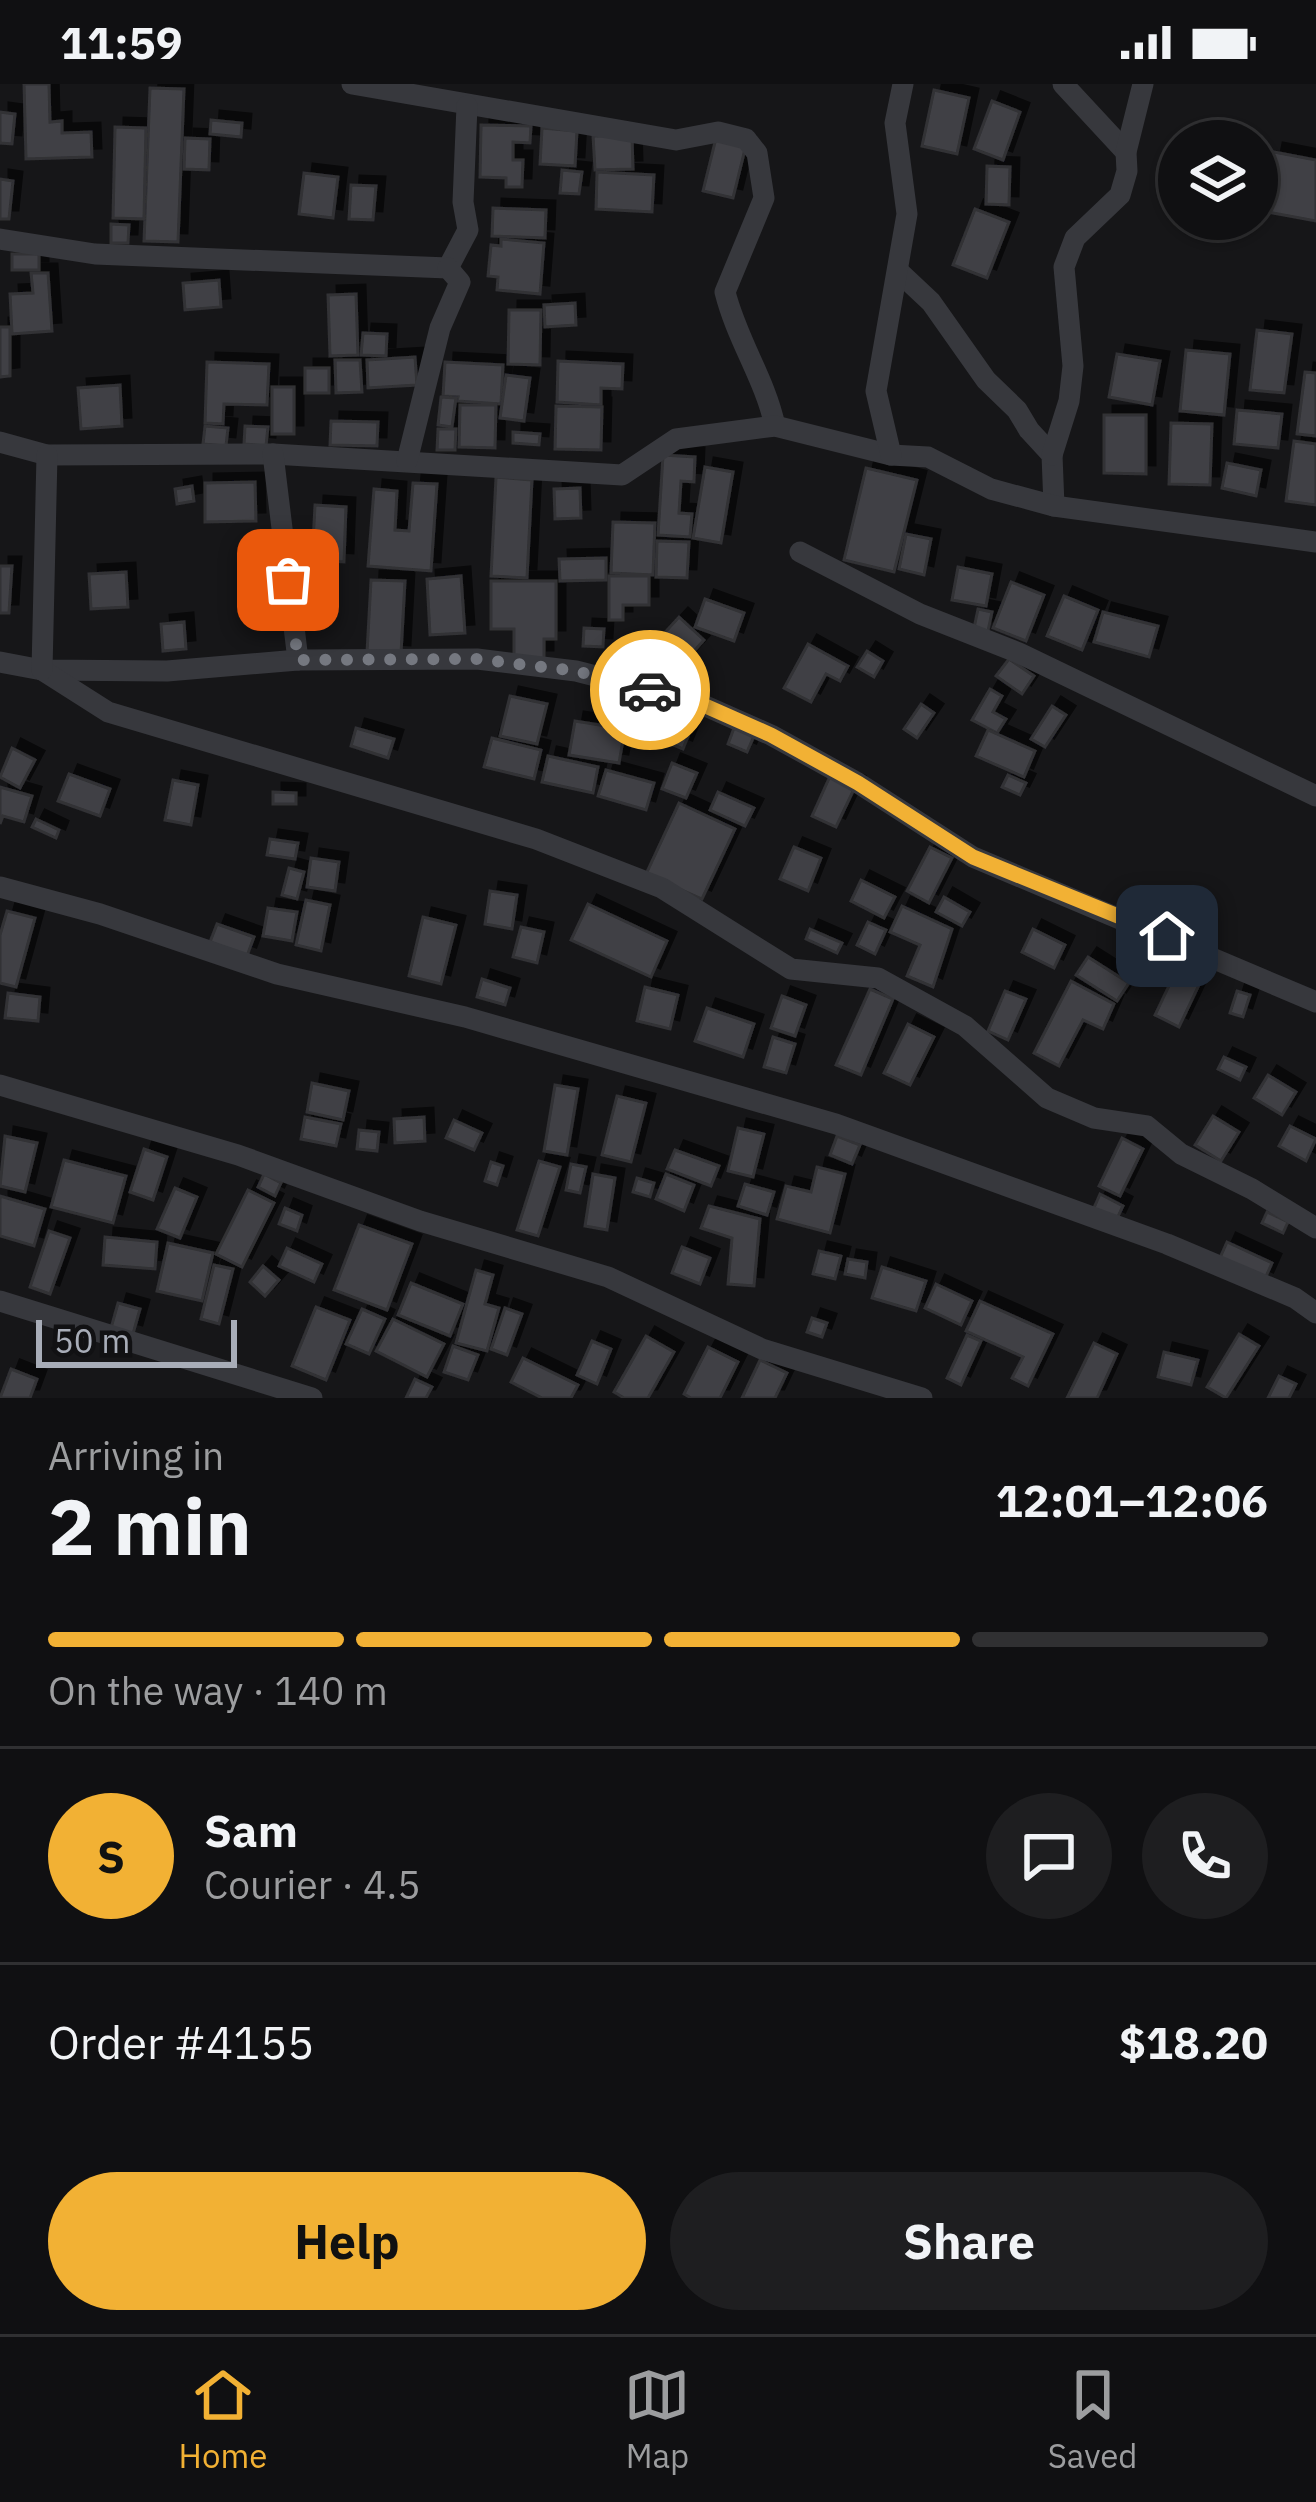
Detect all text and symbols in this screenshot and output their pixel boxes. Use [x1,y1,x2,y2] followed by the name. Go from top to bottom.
[60,13,183,71] text: 11:59
[1158,120,1278,240] map controls
[1158,120,1278,240] button: layers
[237,529,339,631] pin
[255,547,321,613] icon: bag
[590,630,710,750] courier
[617,657,683,723] icon: car
[1116,885,1218,987] pin
[1134,903,1200,969] icon: home
[36,1314,237,1367] scale bar
[54,1319,130,1362] text: 50 m
[48,1430,224,1481] text: Arriving in
[996,1471,1268,1529] text: 12:01–12:06
[48,1475,252,1576] text: 2 min
[48,1665,388,1716] text: On the way · 140 m
[986,1793,1112,1919] button: chat
[1142,1793,1268,1919] button: phone
[204,1801,298,1859] text: Sam
[97,1827,125,1885] text: S
[204,1859,421,1910] text: Courier · 4.5
[48,2013,314,2071] text: Order #4155
[1119,2013,1268,2071] text: $18.20
[48,2172,646,2310] button: Help
[670,2172,1268,2310] button: Share
[179,2362,267,2477] tab: Home
[624,2362,690,2477] tab: Map
[1048,2362,1137,2477] tab: Saved

